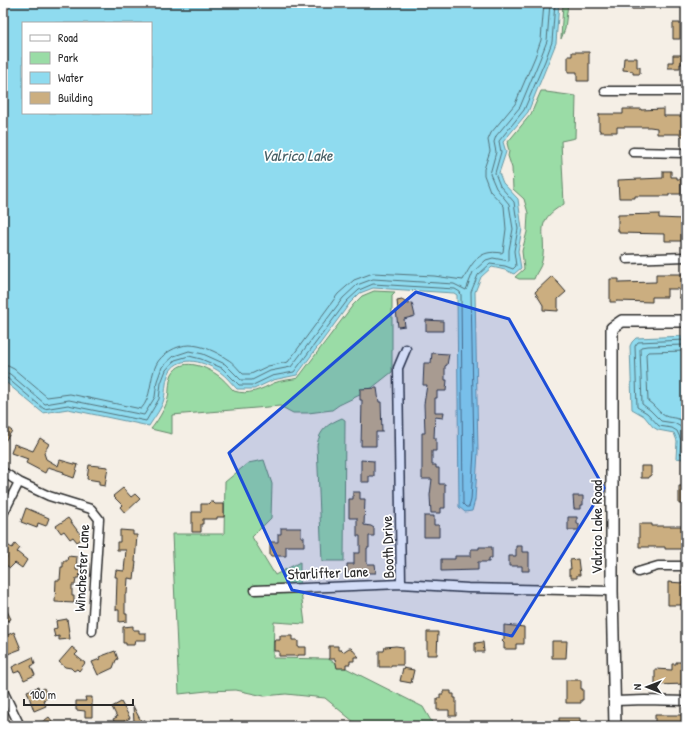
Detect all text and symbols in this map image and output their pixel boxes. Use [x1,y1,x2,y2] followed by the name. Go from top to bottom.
[22,22,152,114] legend
[58,29,78,46] text: Road
[58,49,78,66] text: Park
[58,69,84,86] text: Water
[58,89,93,106] text: Building
[262,144,333,166] water label: Valrico Lake
[586,480,607,574] street label: Valrico Lake Road
[376,515,399,579] street label: Booth Drive
[69,524,94,612] street label: Winchester Lane
[287,561,369,584] street label: Starlifter Lane
[627,667,667,707] north arrow
[24,681,133,707] scale bar
[630,684,644,690] text: N
[30,686,56,703] text: 100 m

